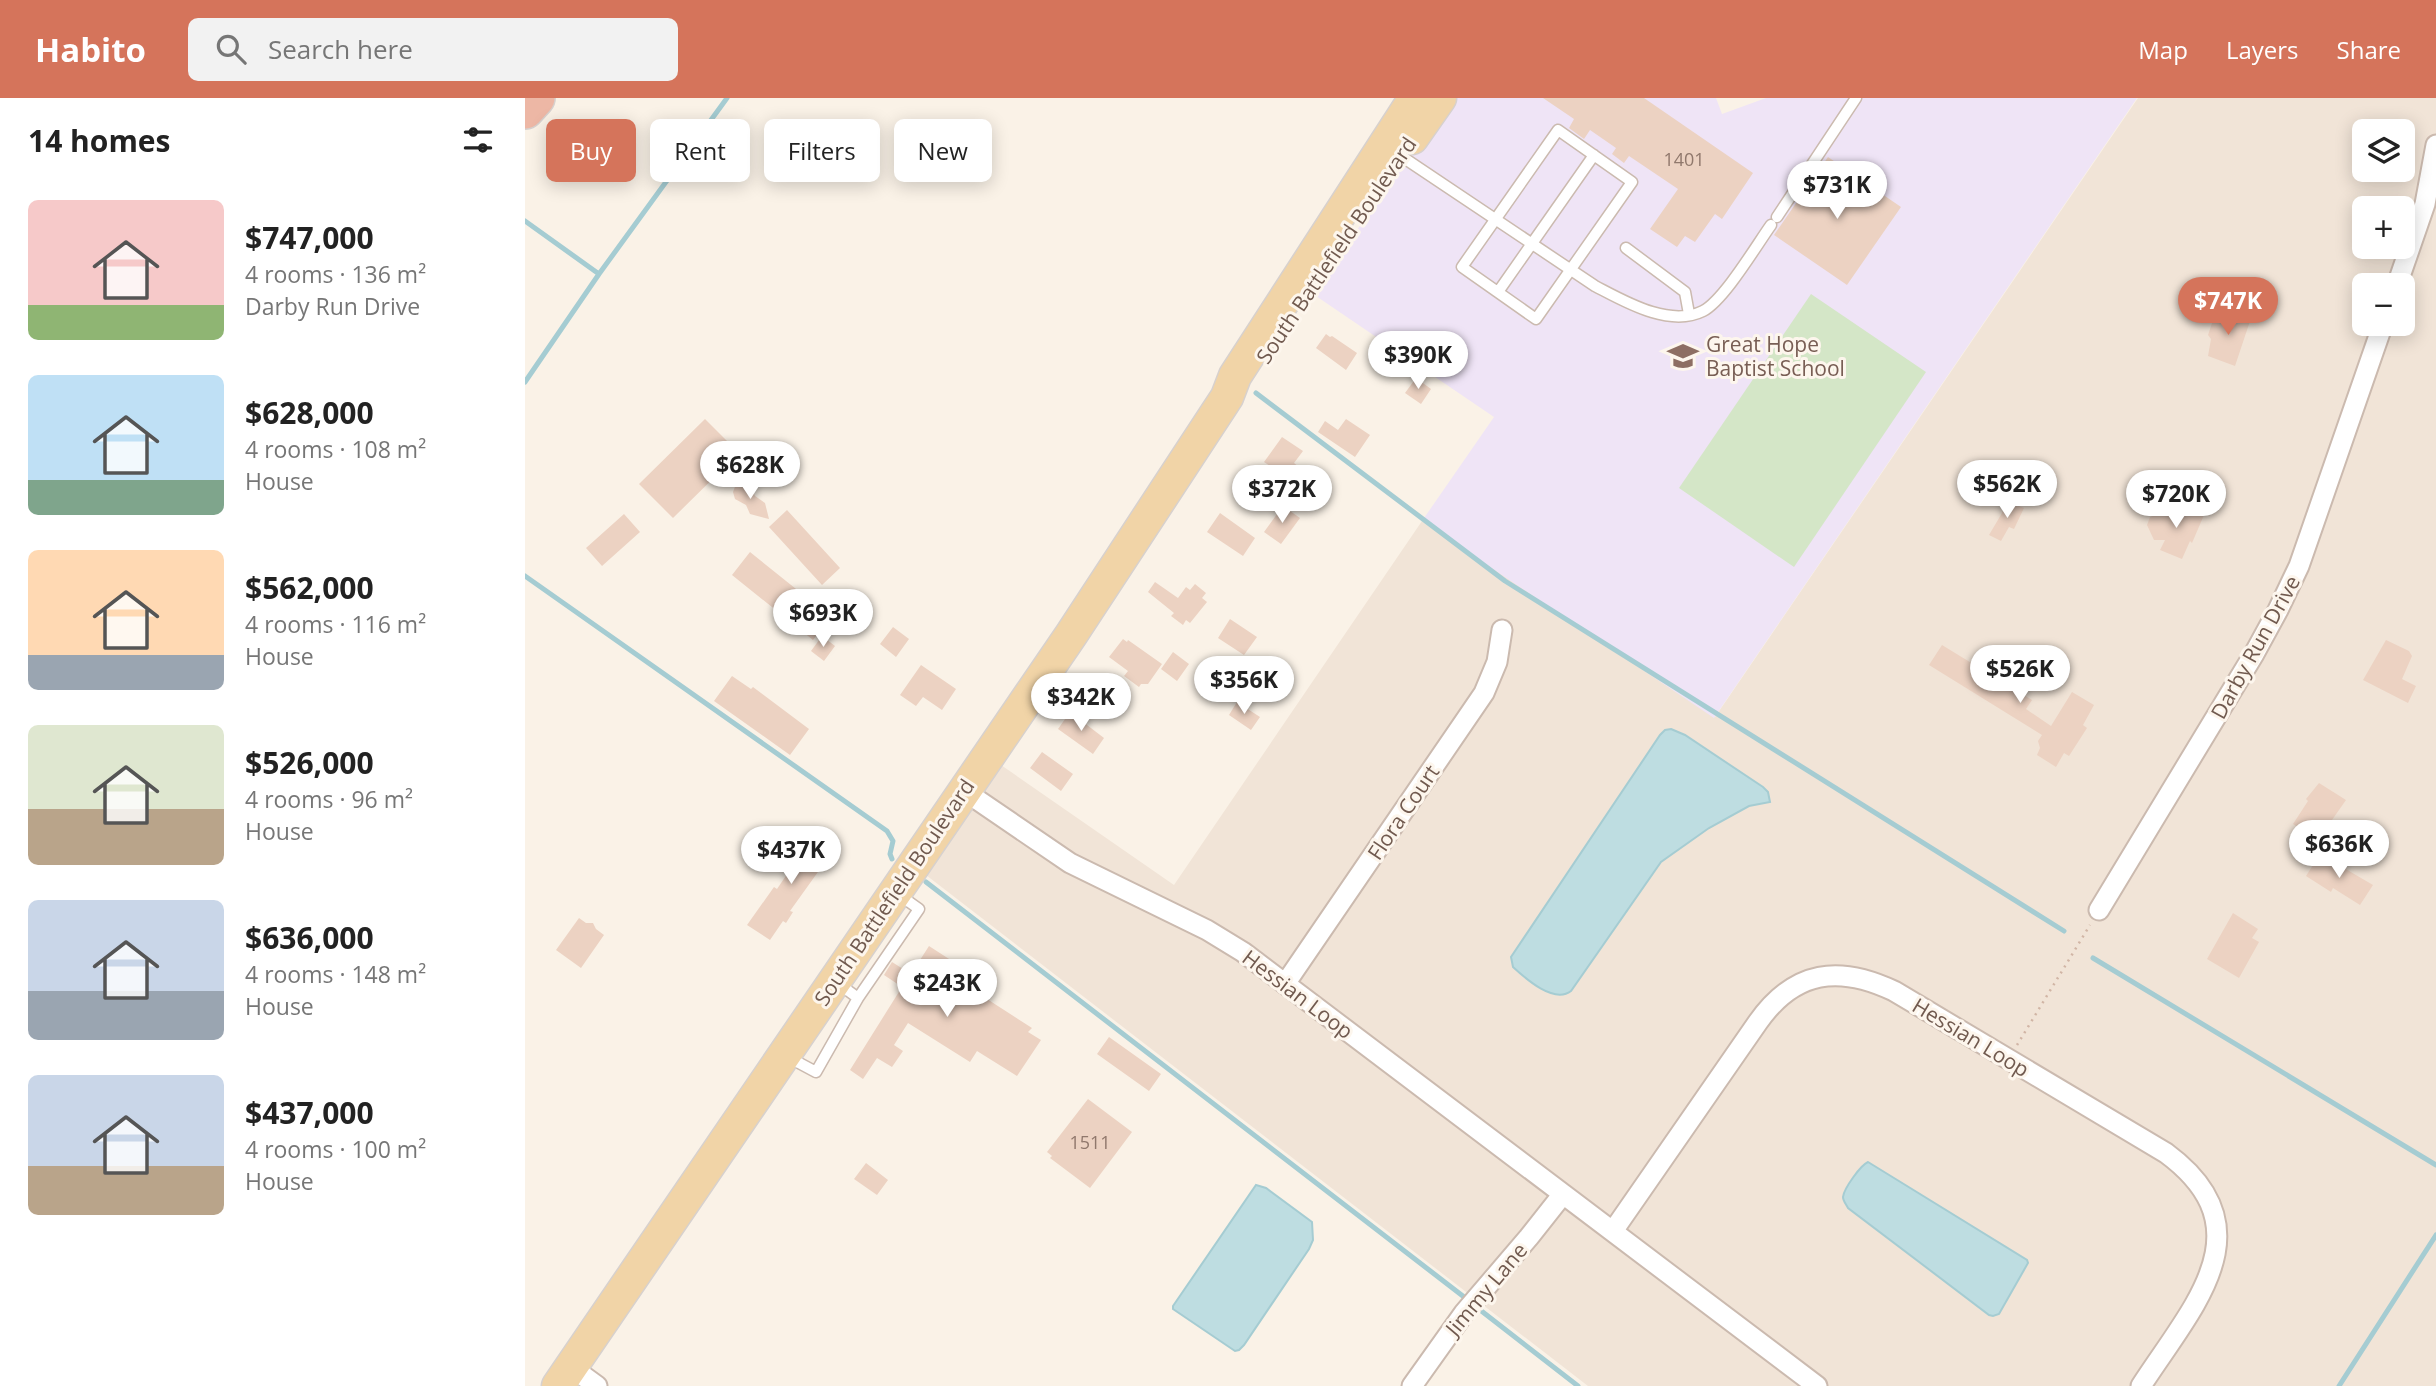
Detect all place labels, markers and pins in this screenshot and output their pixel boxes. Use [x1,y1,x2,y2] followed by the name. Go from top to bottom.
[1788,162,1886,221] pin: $731K
[2179,278,2277,337] pin: $747K
[1706,330,1845,382] place label: Great Hope Baptist School
[1369,331,1467,391] pin: $390K
[1666,339,1700,373] school or university icon: Great Hope Baptist School
[701,442,799,501] pin: $628K
[1958,460,2056,520] pin: $562K
[1233,466,1331,525] pin: $372K
[2127,470,2225,530] pin: $720K
[774,589,872,649] pin: $693K
[1971,646,2069,705] pin: $526K
[1195,656,1293,716] pin: $356K
[1032,674,1130,733] pin: $342K
[2290,820,2388,880] pin: $636K
[742,826,840,886] pin: $437K
[898,960,996,1019] pin: $243K

